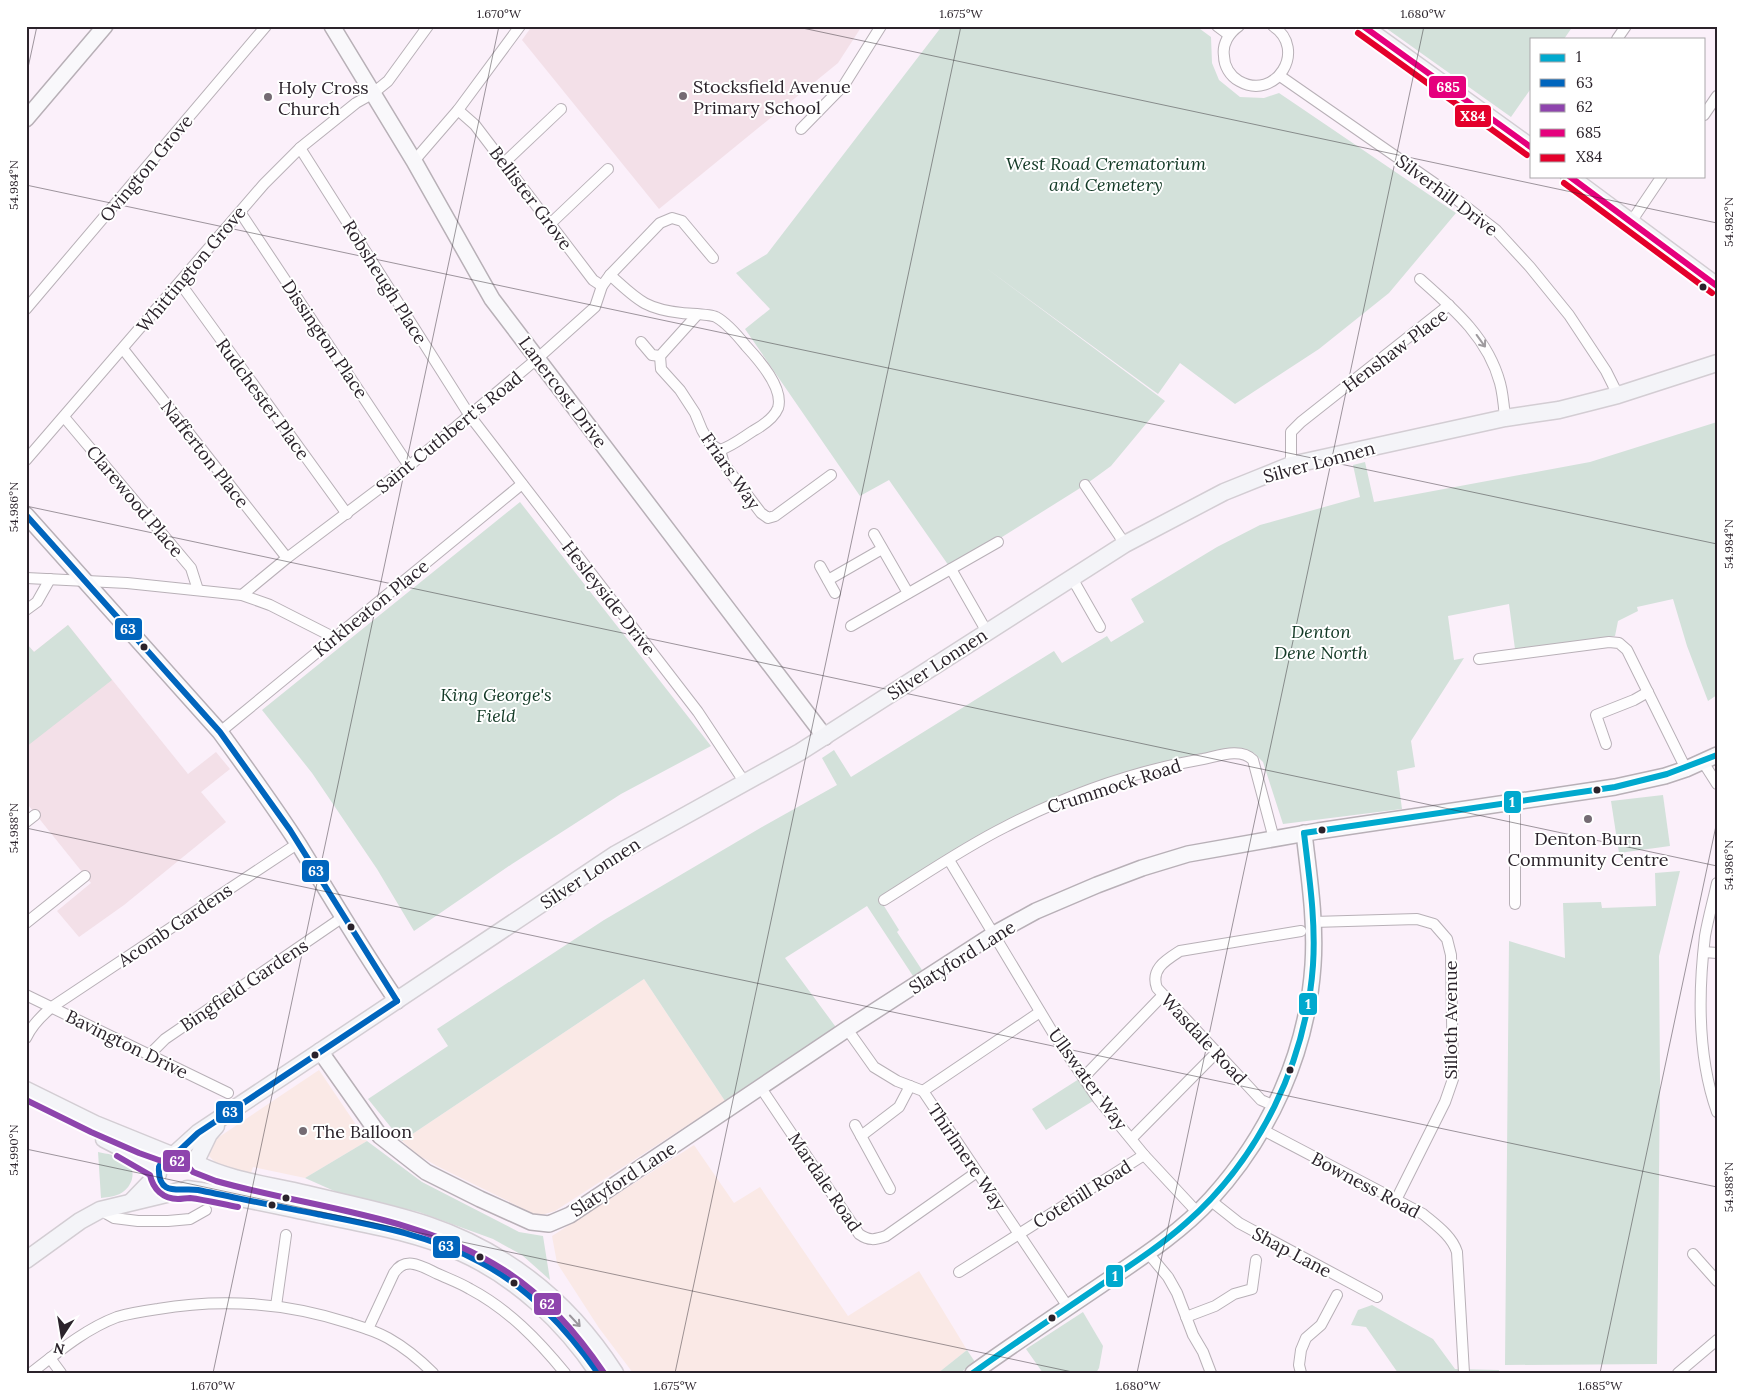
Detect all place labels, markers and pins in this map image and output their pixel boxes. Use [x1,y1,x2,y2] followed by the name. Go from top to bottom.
[693,75,851,119] place label: Stocksfield Avenue Primary School
[278,76,369,120] place label: Holy Cross Church
[677,90,689,102] marker: Stocksfield Avenue Primary School
[262,91,274,103] marker: Holy Cross Church
[1698,282,1708,292] unlabelled marker
[139,642,149,652] unlabelled marker
[1592,785,1602,795] unlabelled marker
[1582,813,1594,825] marker: Denton Burn Community Centre
[1317,825,1327,835] unlabelled marker
[1507,827,1669,871] place label: Denton Burn Community Centre
[346,922,356,932] unlabelled marker
[310,1050,320,1060] unlabelled marker
[1285,1065,1295,1075] unlabelled marker
[313,1120,412,1143] place label: The Balloon
[297,1125,309,1137] marker: The Balloon
[281,1193,291,1203] unlabelled marker
[267,1200,277,1210] unlabelled marker
[475,1252,485,1262] unlabelled marker
[509,1278,519,1288] unlabelled marker
[1047,1313,1057,1323] unlabelled marker

